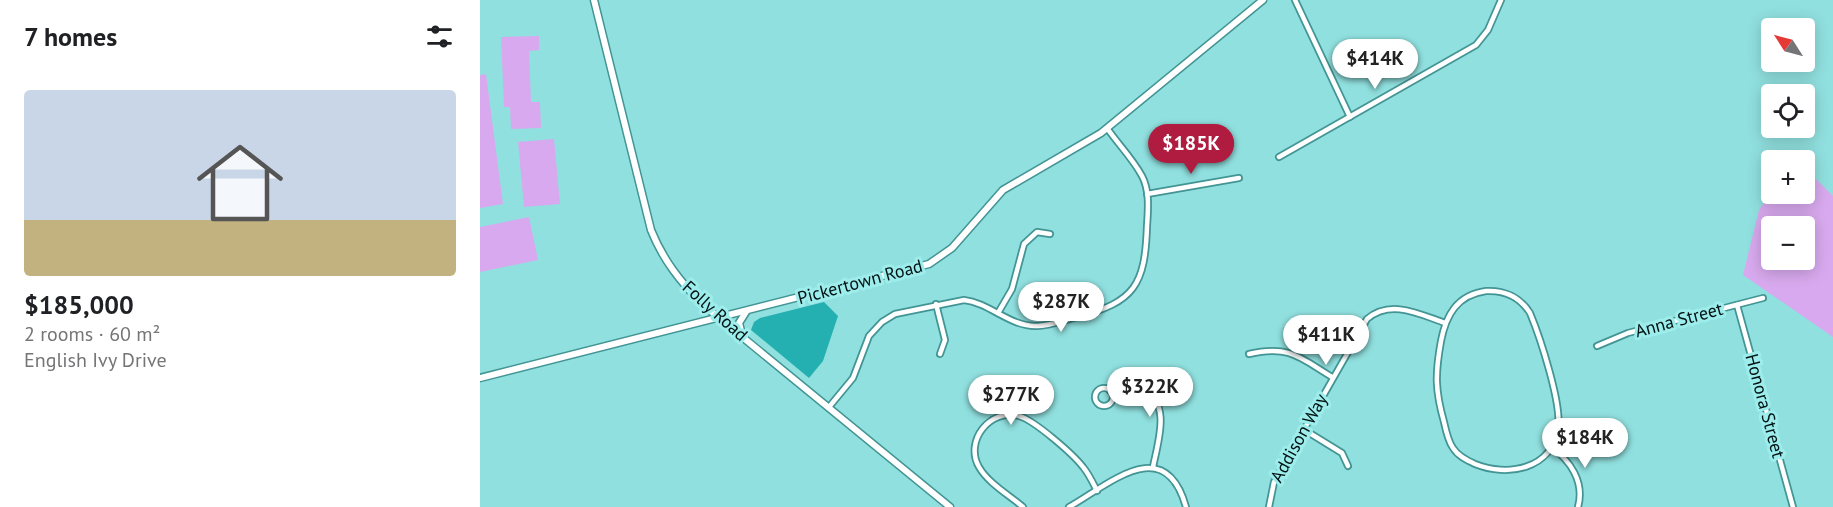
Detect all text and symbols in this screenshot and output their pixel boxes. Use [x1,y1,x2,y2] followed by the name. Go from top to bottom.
[1761,18,1815,72] north arrow
[1761,18,1815,270] map controls
[24,20,117,53] text: 7 homes
[423,20,456,53] icon: filters
[1333,39,1417,90] pin: $414K
[1346,45,1404,71] text: $414K
[1761,84,1815,138] button: locate
[1149,124,1233,175] pin: $185K
[186,129,294,237] icon: home
[1162,130,1220,156] text: $185K
[1761,150,1815,204] button: +
[1761,216,1815,270] button: −
[795,254,925,309] street label: Pickertown Road
[678,275,753,346] street label: Folly Road
[1019,282,1103,333] pin: $287K
[24,288,134,321] text: $185,000
[1032,288,1090,314] text: $287K
[1632,297,1725,342] street label: Anna Street
[1284,315,1368,366] pin: $411K
[24,321,160,347] text: 2 rooms · 60 m²
[1297,321,1355,347] text: $411K
[24,347,167,373] text: English Ivy Drive
[1741,351,1790,461] street label: Honora Street
[1108,367,1192,418] pin: $322K
[1121,373,1179,399] text: $322K
[969,375,1053,426] pin: $277K
[982,381,1040,407] text: $277K
[1265,389,1333,486] street label: Addison Way
[1543,418,1627,469] pin: $184K
[1556,424,1614,450] text: $184K

